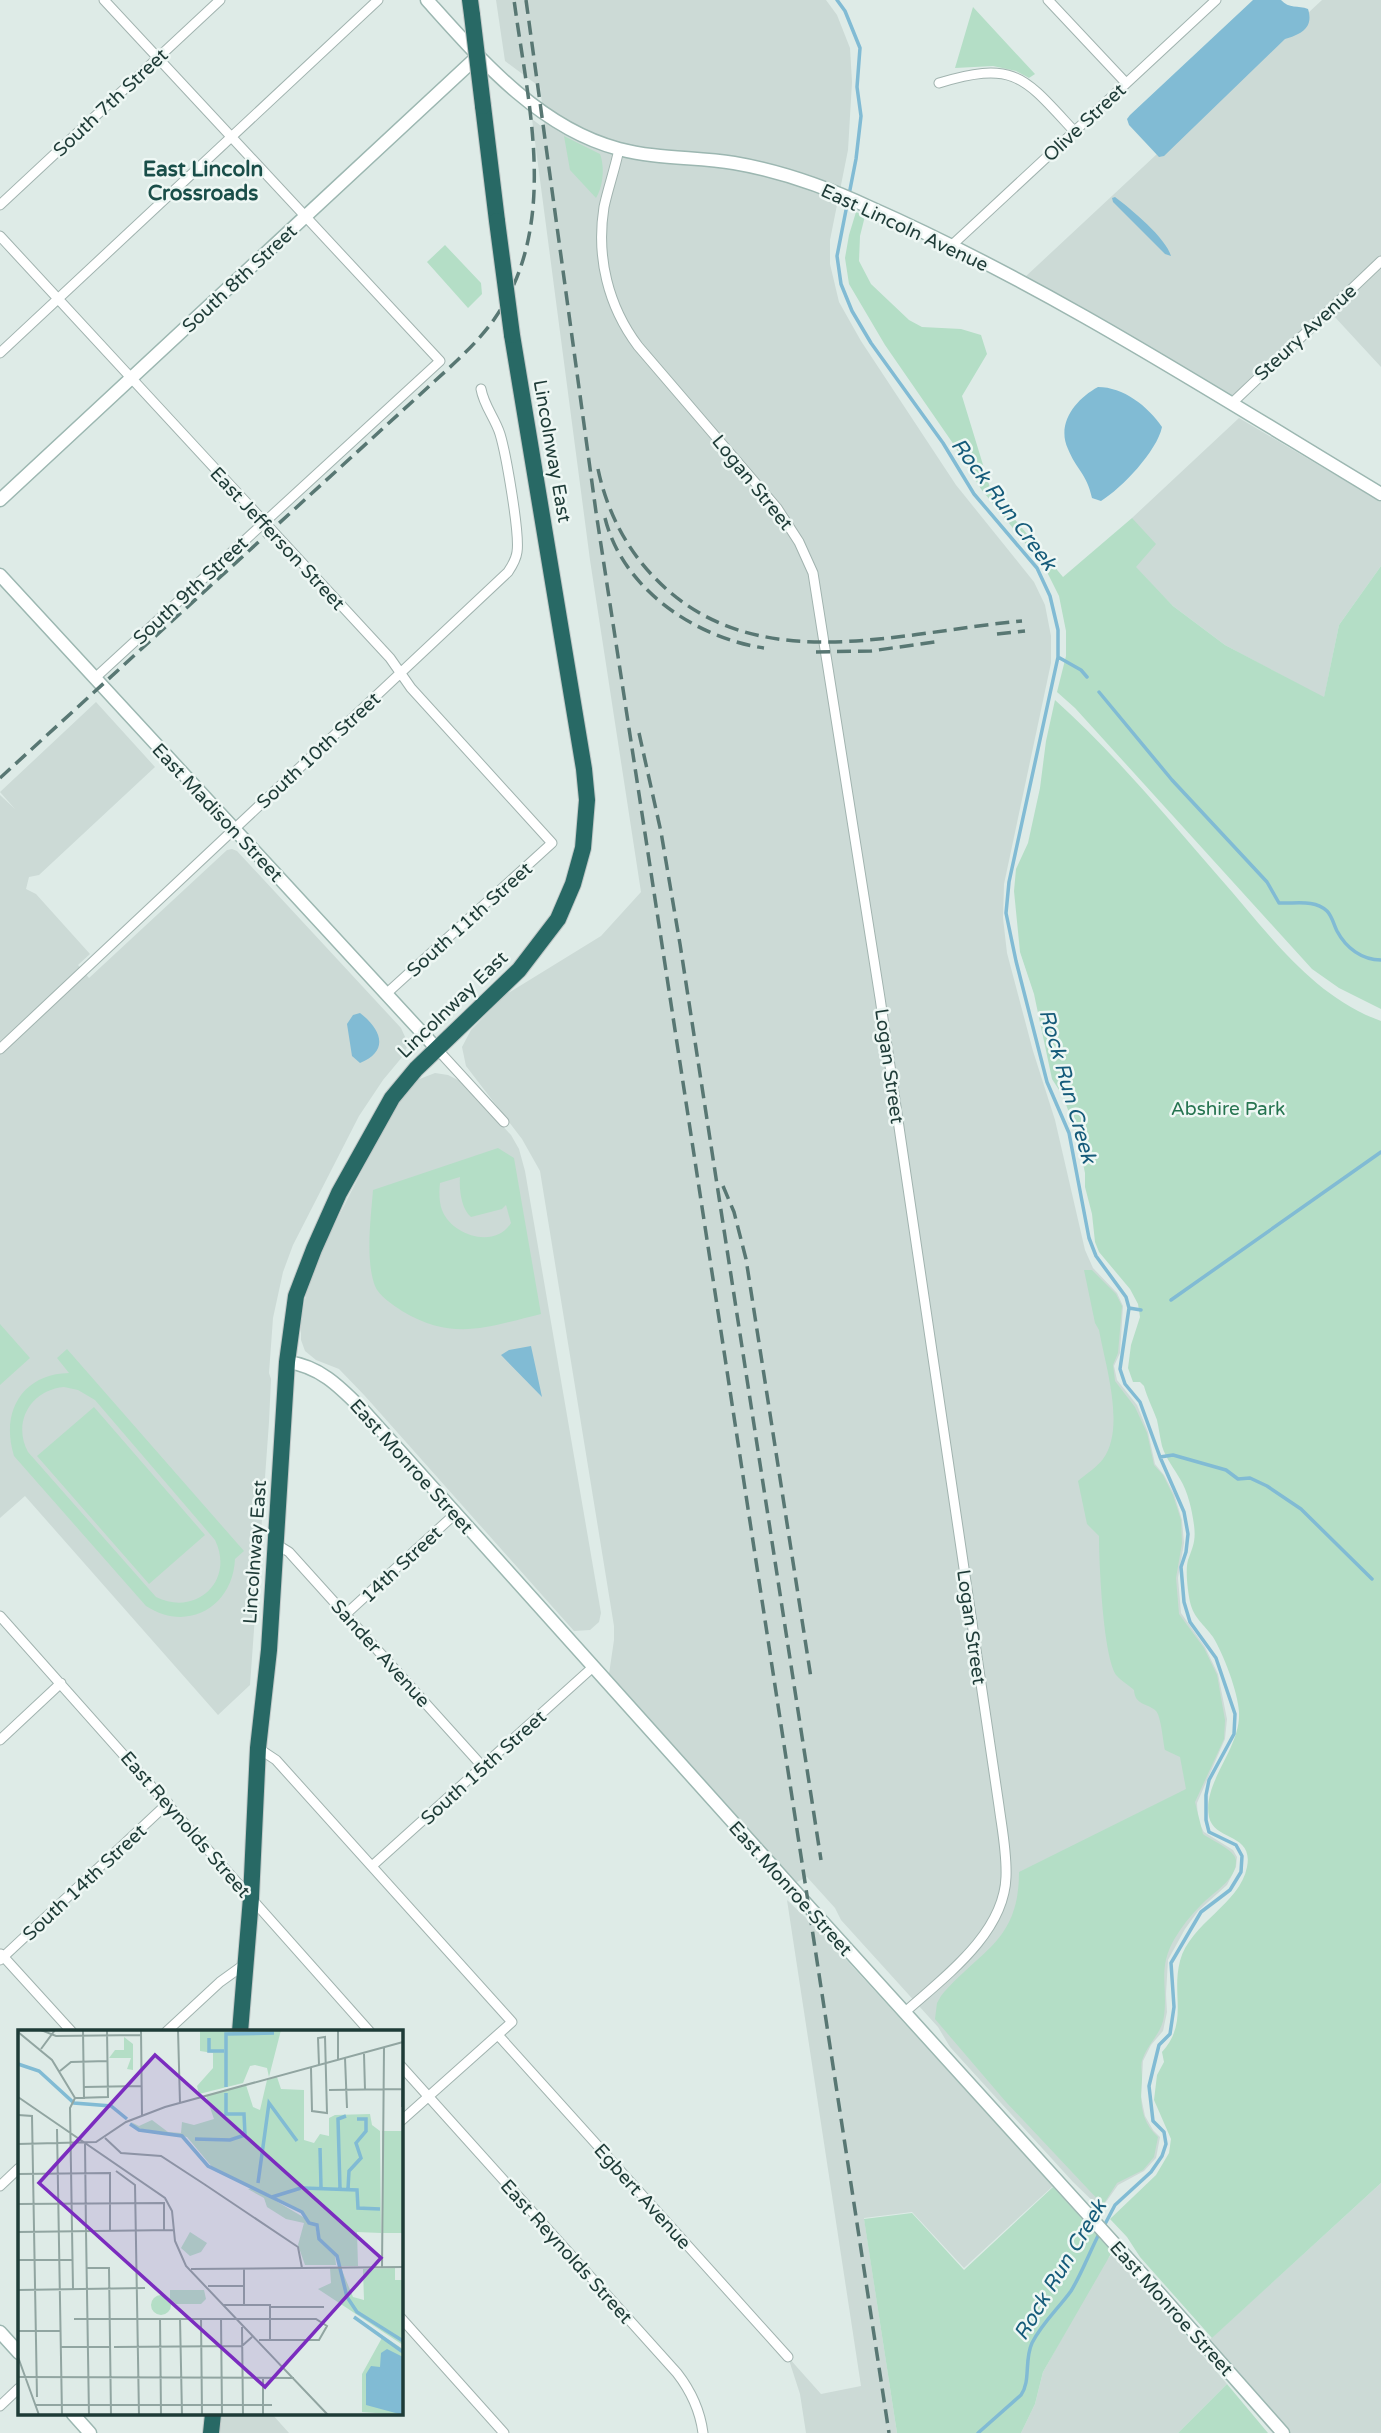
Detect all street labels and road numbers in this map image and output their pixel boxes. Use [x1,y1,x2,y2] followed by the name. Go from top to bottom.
[49,44,173,161] street label: South 7th Street
[1039,79,1130,166] street label: Olive Street
[817,179,992,276] street label: East Lincoln Avenue
[178,220,302,337] street label: South 8th Street
[1250,280,1361,386] street label: Steury Avenue
[529,378,575,524] street label: Lincolnway East
[707,431,797,535] street label: Logan Street
[205,463,349,615] street label: East Jefferson Street
[129,532,253,649] street label: South 9th Street
[252,688,385,814] street label: South 10th Street
[147,739,287,886] street label: East Madison Street
[403,858,537,982] street label: South 11th Street
[393,947,512,1063] street label: Lincolnway East
[870,1007,908,1125] street label: Logan Street
[345,1395,478,1539] street label: East Monroe Street
[239,1479,271,1625] street label: Lincolnway East
[357,1522,446,1608] street label: 14th Street
[952,1568,990,1686] street label: Logan Street
[326,1595,434,1712] street label: Sander Avenue
[417,1706,551,1830] street label: South 15th Street
[116,1747,255,1902] street label: East Reynolds Street
[724,1817,857,1961] street label: East Monroe Street
[18,1820,151,1946] street label: South 14th Street
[589,2139,695,2254] street label: Egbert Avenue
[496,2175,637,2328] street label: East Reynolds Street
[1105,2237,1238,2381] street label: East Monroe Street

